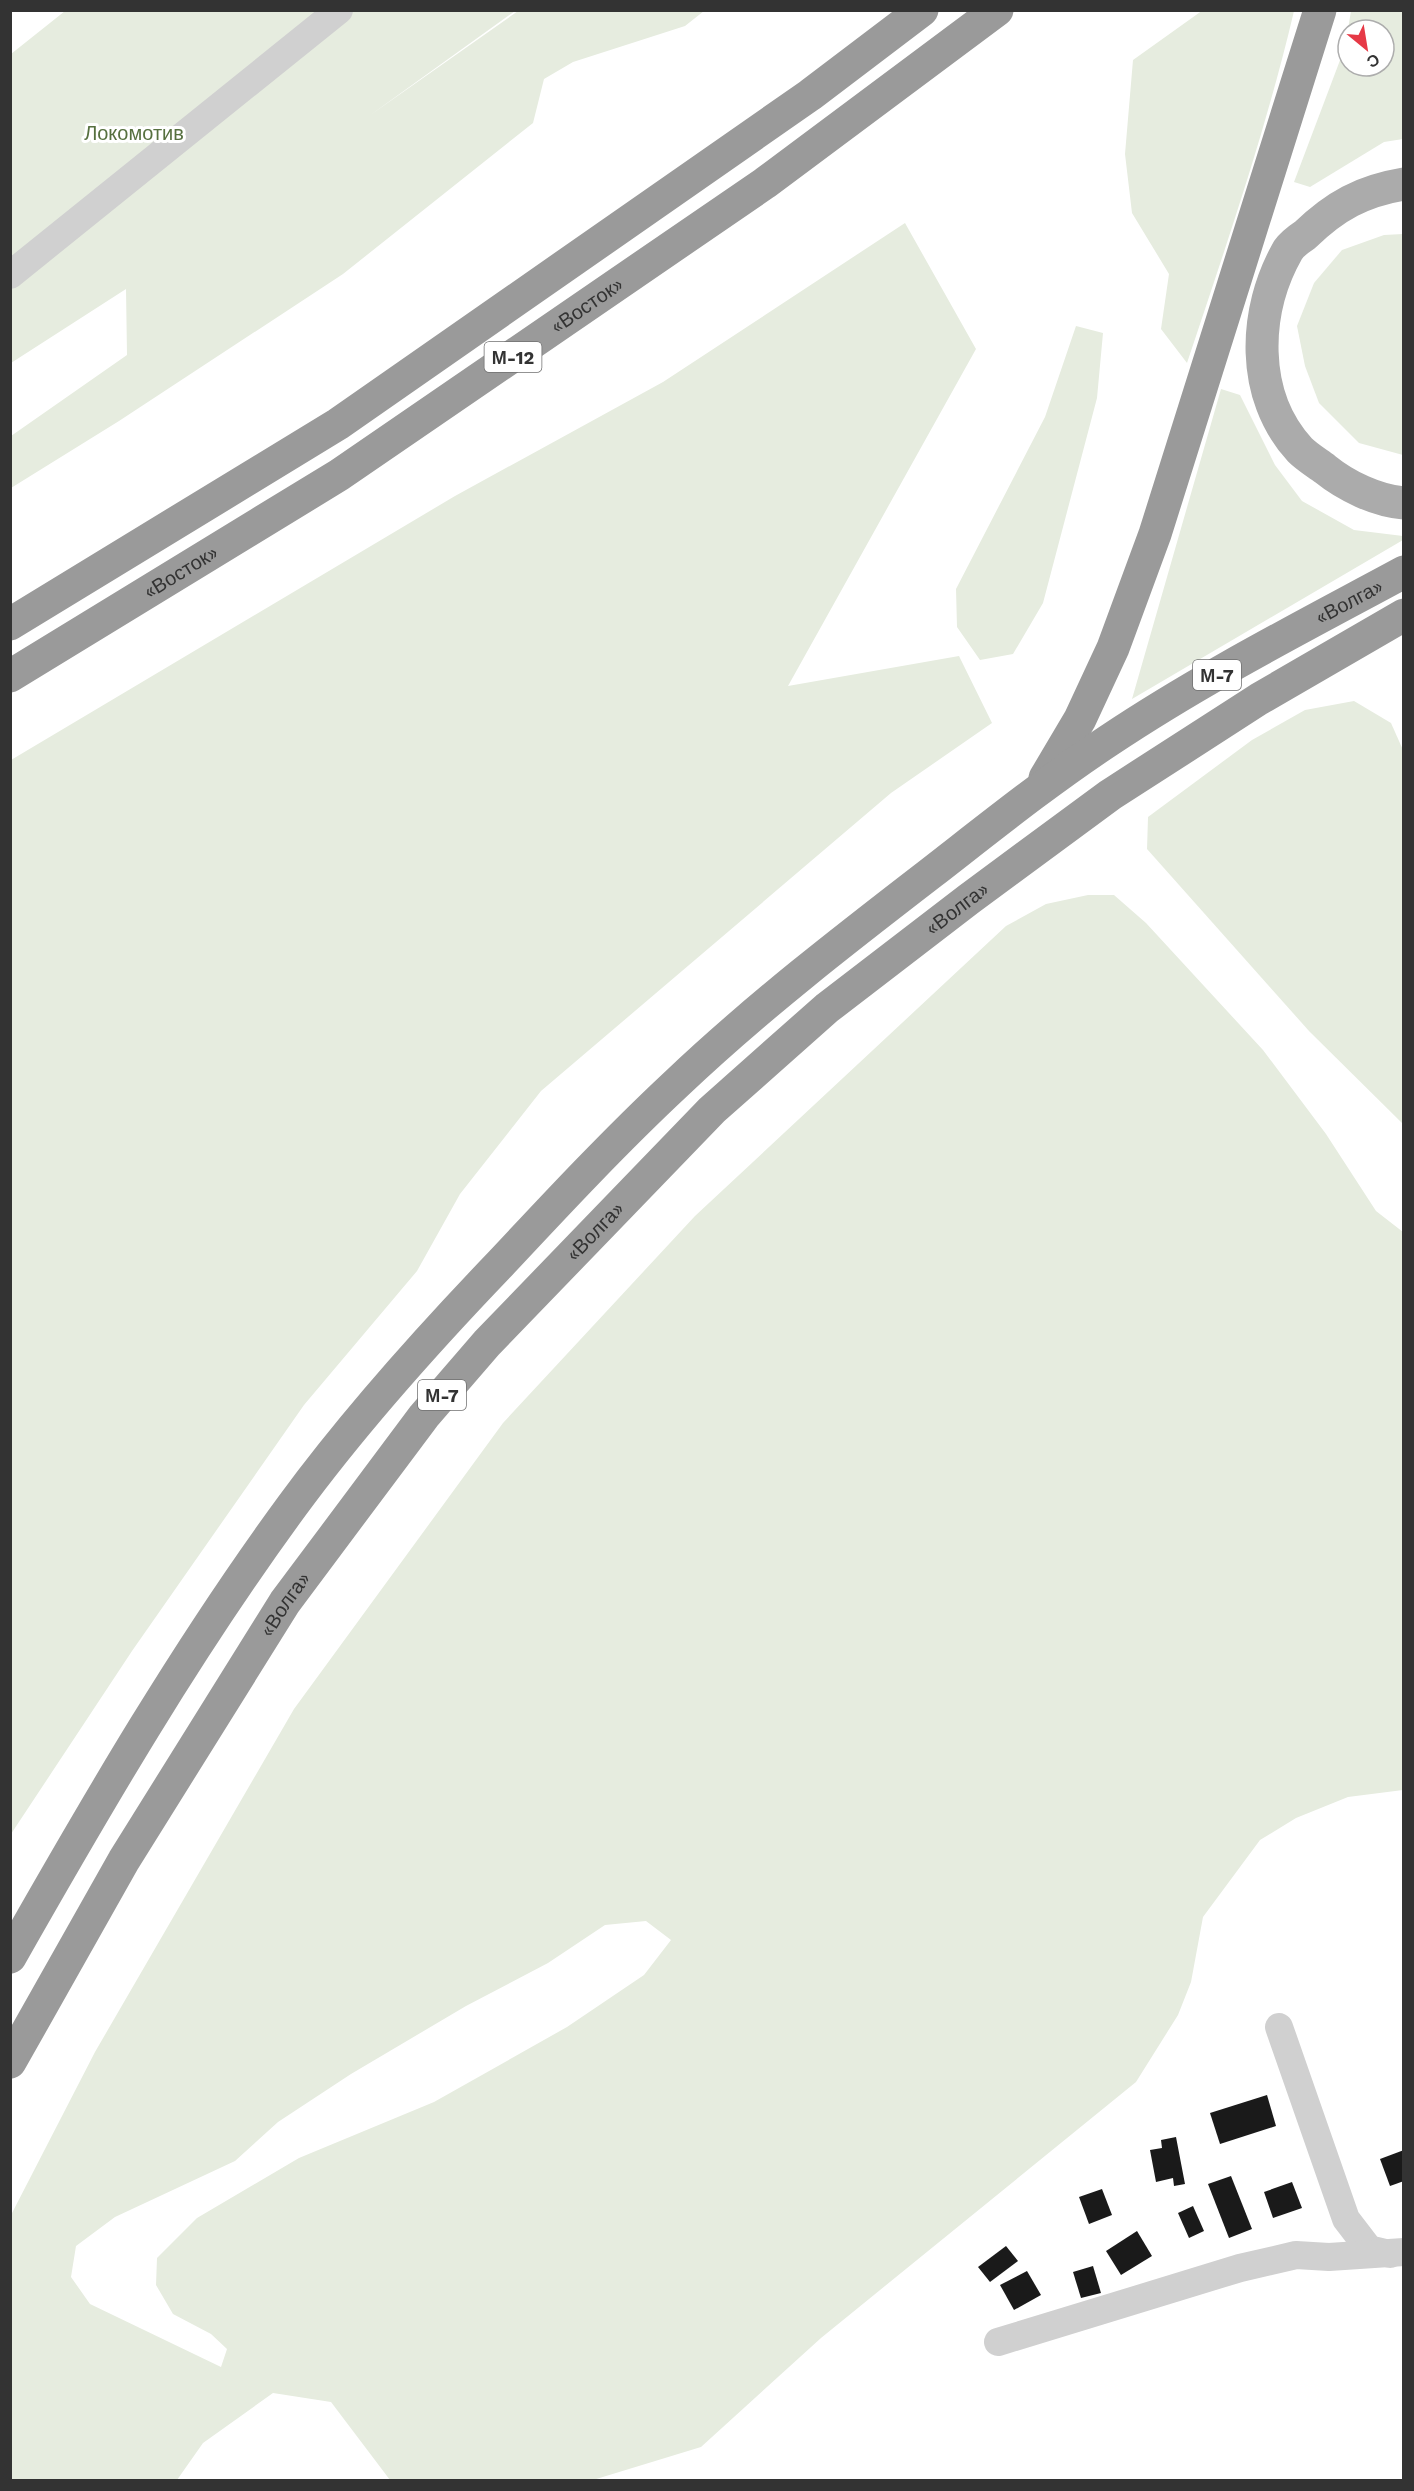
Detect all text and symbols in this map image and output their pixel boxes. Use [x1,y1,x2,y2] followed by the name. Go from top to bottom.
[1336,18,1396,78] north arrow
[1363,49,1383,72] text: С
[84,121,184,145] park label: Локомотив
[546,272,628,338] street label: «Восток»
[484,342,542,372] road number: М-12
[139,540,222,604] street label: «Восток»
[1311,574,1387,629] street label: «Волга»
[1193,660,1241,690] road number: М-7
[920,877,993,940] street label: «Волга»
[561,1197,629,1266] street label: «Волга»
[418,1380,466,1410] road number: М-7
[254,1567,315,1641] street label: «Волга»

